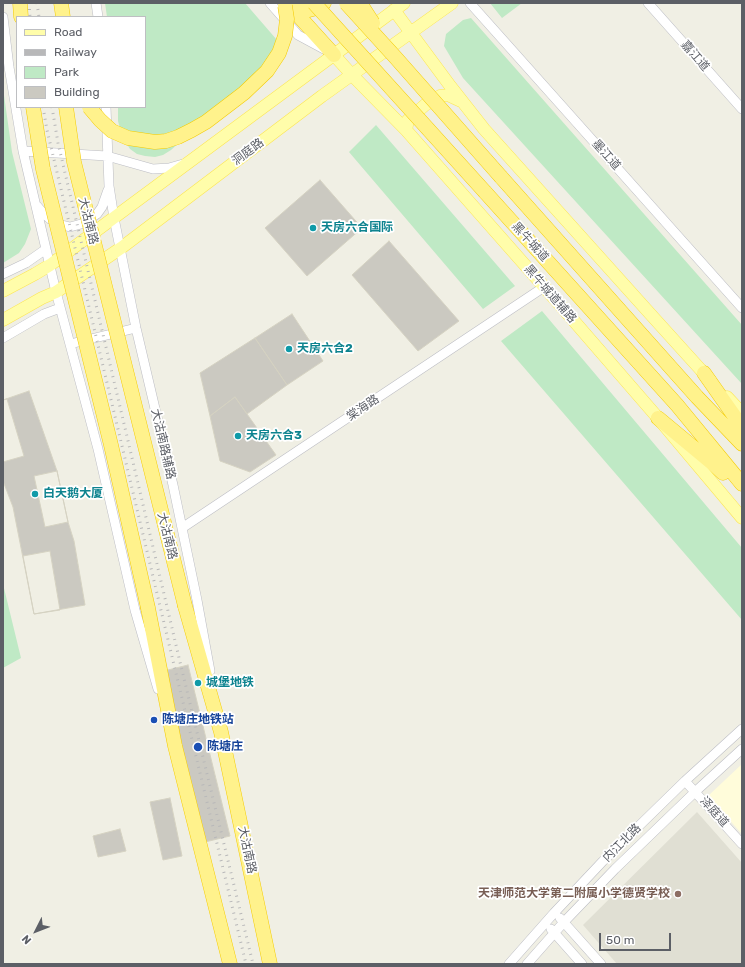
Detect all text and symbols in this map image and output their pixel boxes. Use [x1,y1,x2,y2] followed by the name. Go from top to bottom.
[16,16,146,108] legend
[54,25,82,39] text: Road
[678,38,712,74] street label: 嘉江道
[54,45,97,59] text: Railway
[54,65,79,79] text: Park
[54,85,100,99] text: Building
[229,135,267,169] street label: 洞庭路
[589,137,623,173] street label: 墨江道
[75,196,101,246] street label: 大沽南路
[509,219,551,265] street label: 黑牛城道
[321,221,393,235] place label: 天房六合国际
[308,223,318,233] marker: 天房六合国际
[521,262,579,326] street label: 黑牛城道辅路
[297,342,353,356] place label: 天房六合2
[284,344,294,354] marker: 天房六合2
[344,392,382,424] street label: 棠海路
[148,407,178,481] street label: 大沽南路辅路
[246,429,302,443] place label: 天房六合3
[233,431,243,441] marker: 天房六合3
[43,487,103,501] place label: 白天鹅大厦
[30,489,40,499] marker: 白天鹅大厦
[154,511,180,561] street label: 大沽南路
[206,676,254,690] place label: 城堡地铁
[193,678,203,688] marker: 城堡地铁
[162,713,234,727] place label: 陈塘庄地铁站
[149,715,159,725] marker: 陈塘庄地铁站
[207,740,243,754] place label: 陈塘庄
[192,741,204,753] marker: 陈塘庄
[697,794,731,830] street label: 泽庭道
[600,821,644,865] street label: 内江北路
[235,825,259,875] street label: 大沽南路
[478,887,670,901] place label: 天津师范大学第二附属小学德贤学校
[673,889,683,899] marker: 天津师范大学第二附属小学德贤学校
[16,911,56,951] north arrow
[601,925,673,951] scale bar
[19,932,34,947] text: N
[606,933,634,947] text: 50 m

